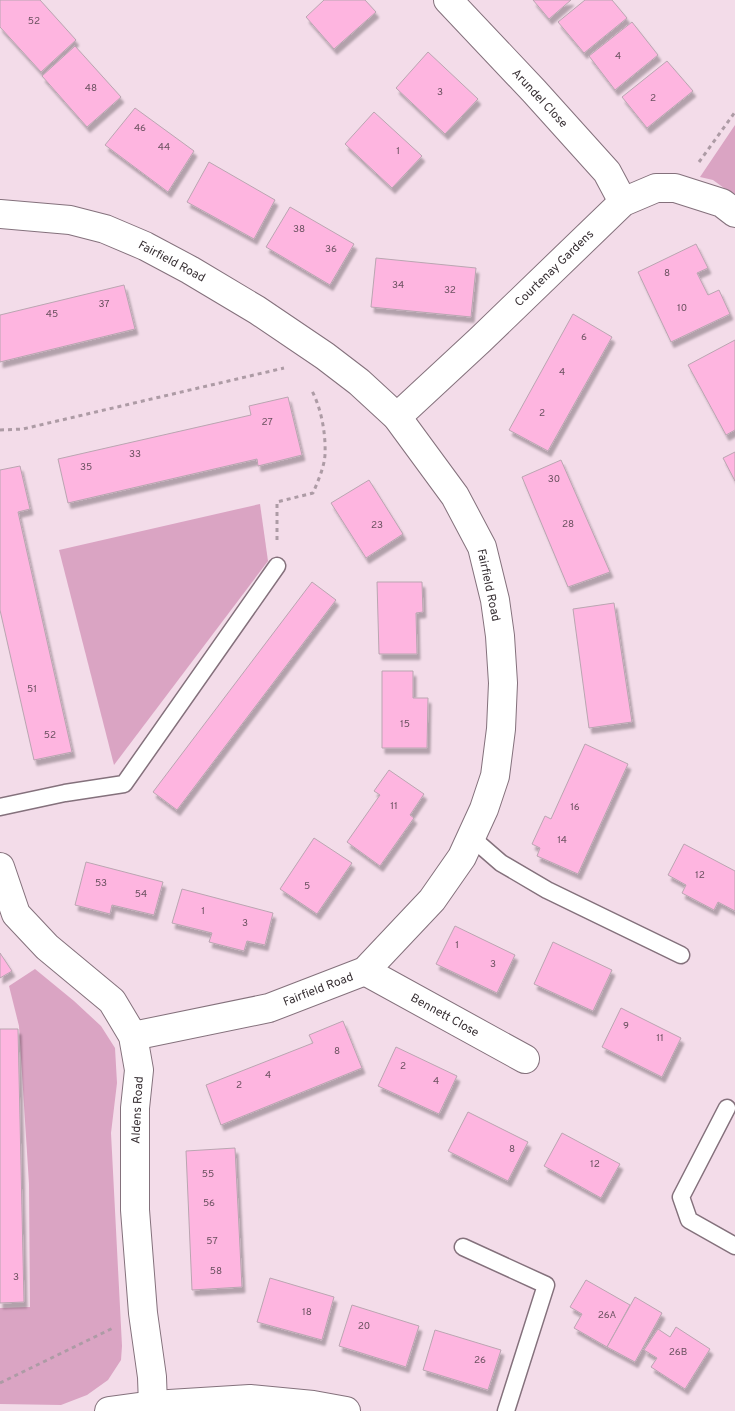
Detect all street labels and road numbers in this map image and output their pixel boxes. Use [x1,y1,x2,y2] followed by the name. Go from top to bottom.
[508,66,571,132] street label: Arundel Close
[512,227,598,311] street label: Courtenay Gardens
[135,237,208,286] street label: Fairfield Road
[473,547,504,623] street label: Fairfield Road
[281,969,356,1011] street label: Fairfield Road
[407,990,482,1041] street label: Bennett Close
[128,1076,148,1144] street label: Aldens Road

